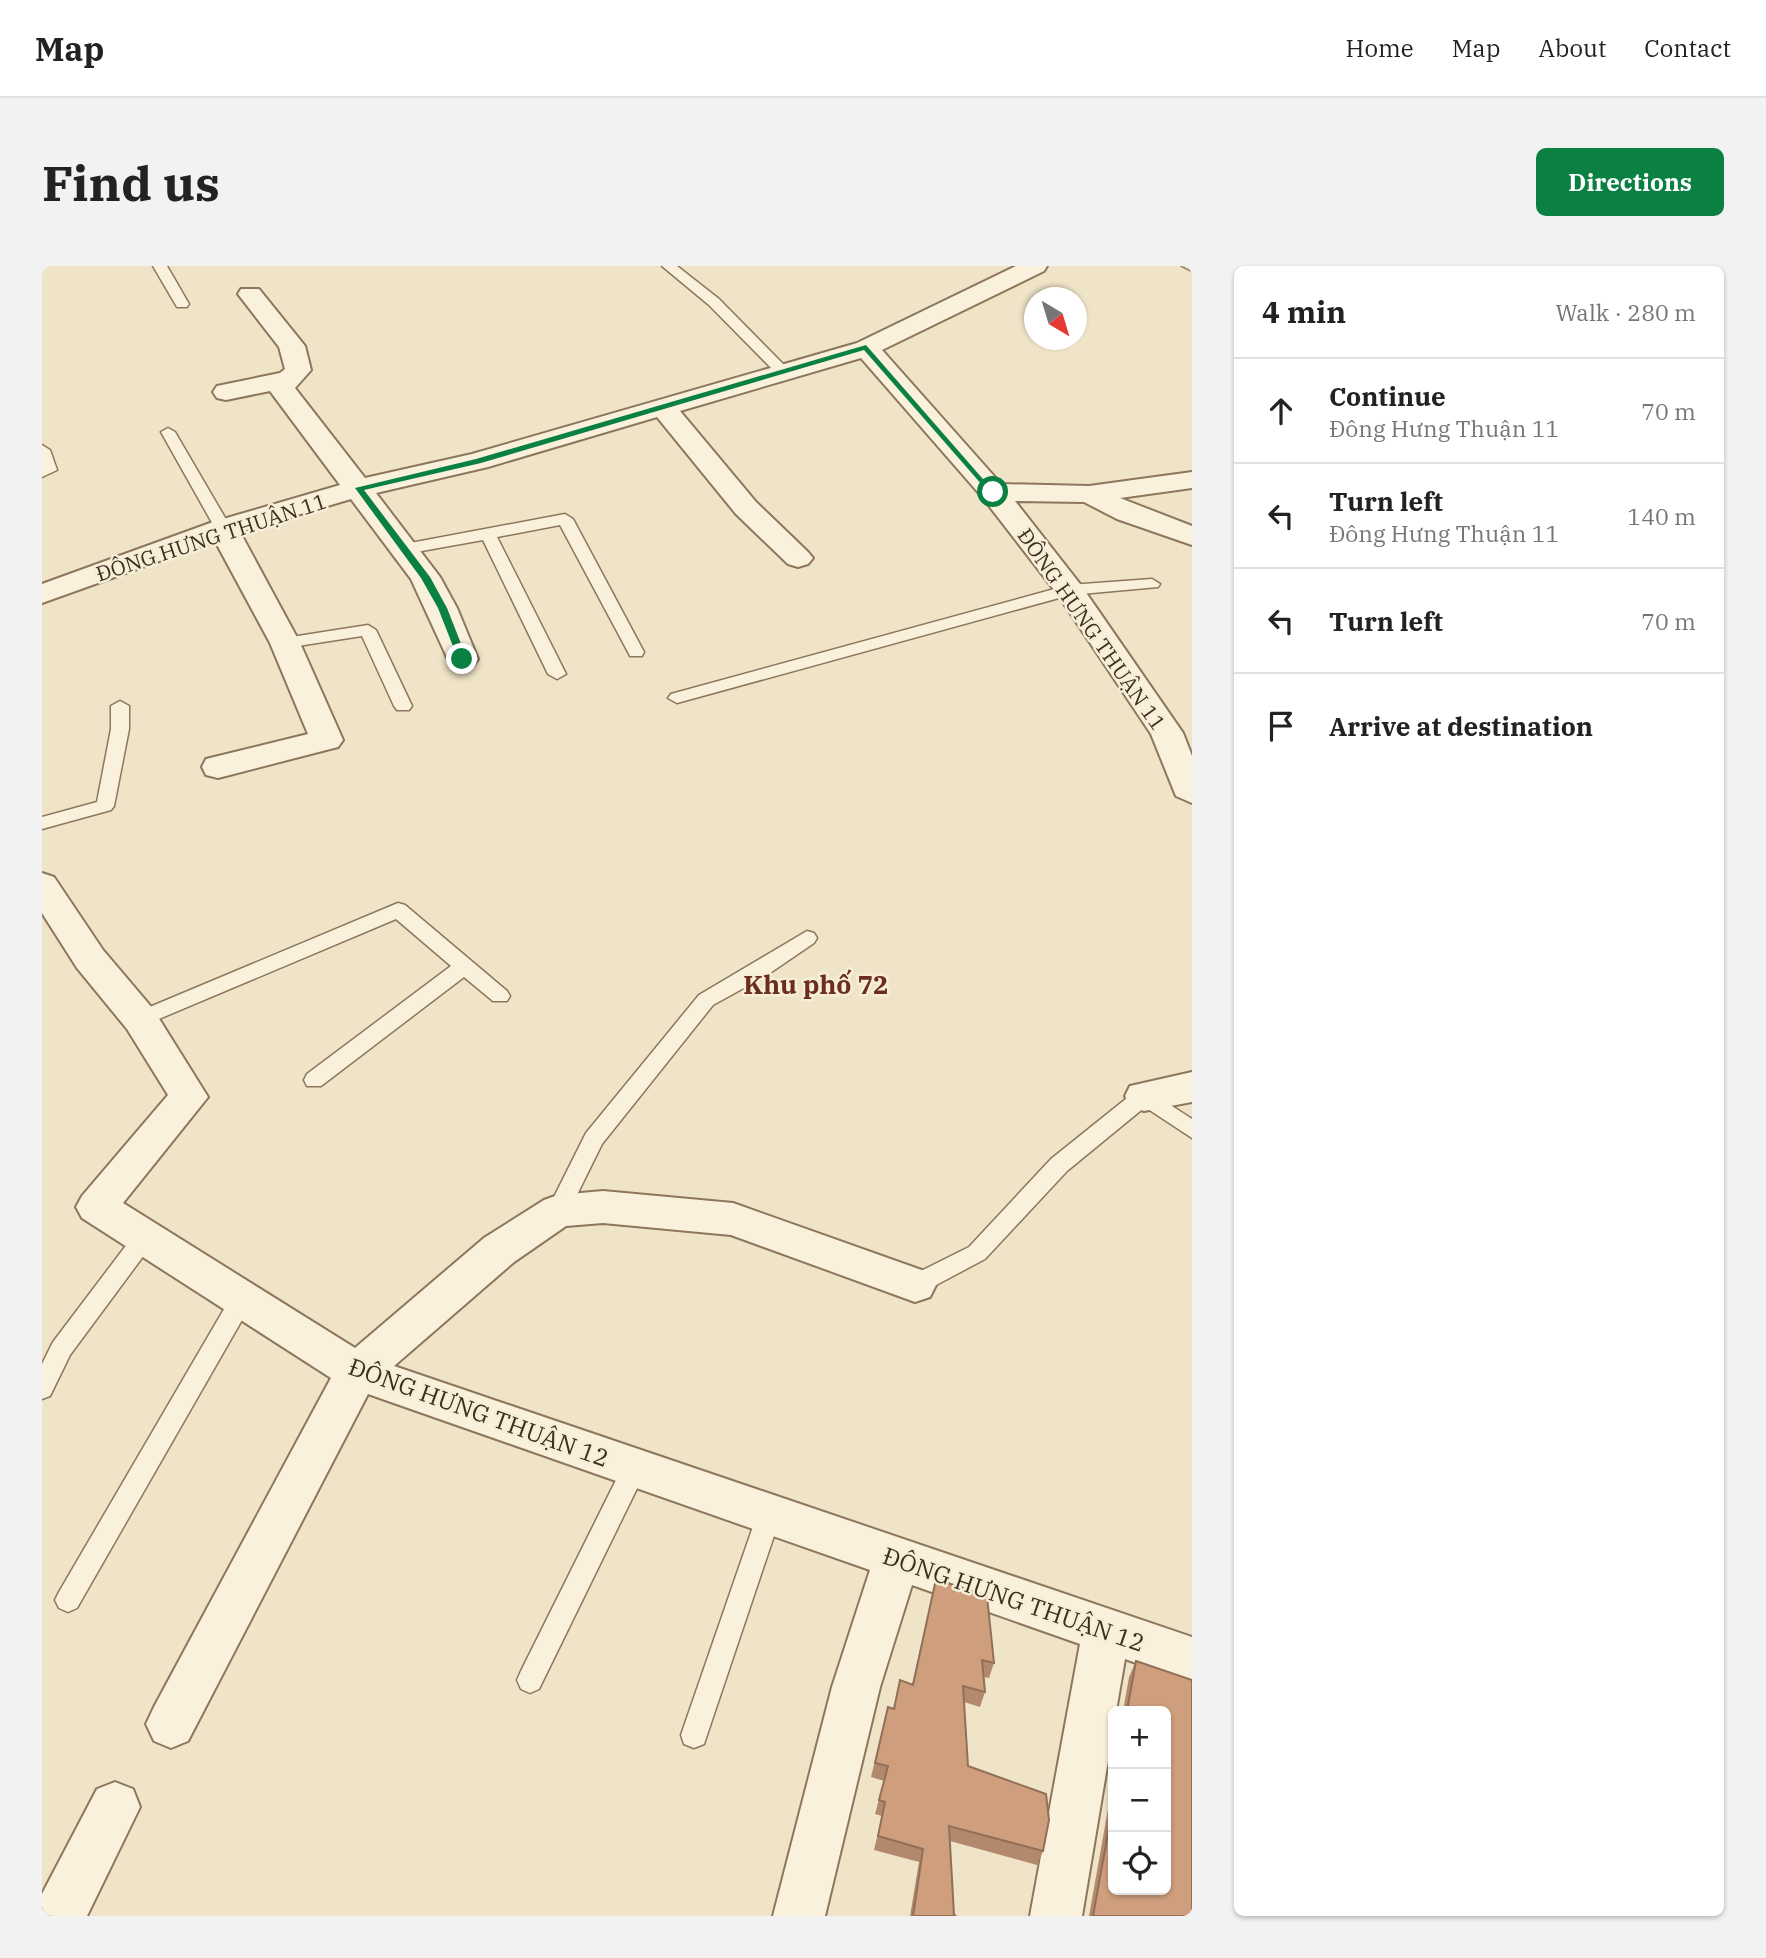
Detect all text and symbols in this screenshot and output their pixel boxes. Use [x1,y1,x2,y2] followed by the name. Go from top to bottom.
[35,27,104,70] text: Map
[1346,32,1414,64] text: Home
[1452,32,1500,64] text: Map
[1538,32,1606,64] text: About
[1644,32,1731,64] text: Contact
[1536,148,1724,216] button: Directions
[42,151,220,214] text: Find us
[1024,287,1087,350] north arrow
[1262,292,1346,331] text: 4 min
[1555,297,1696,327] text: Walk · 280 m
[1329,379,1446,413] text: Continue
[1262,392,1300,430] icon: ahead
[1641,396,1696,426] text: 70 m
[1329,413,1559,443] text: Đông Hưng Thuận 11
[977,476,1008,507] route start
[1329,484,1443,518] text: Turn left
[92,487,330,587] street label: ĐÔNG HƯNG THUẬN 11
[1262,497,1300,535] icon: left
[1627,501,1696,531] text: 140 m
[1329,518,1559,548] text: Đông Hưng Thuận 11
[1012,522,1172,736] street label: ĐÔNG HƯNG THUẬN 11
[1262,602,1300,640] icon: left
[1329,604,1443,638] text: Turn left
[1641,606,1696,636] text: 70 m
[446,643,477,674] route end
[1262,707,1300,745] icon: arrive
[1329,709,1593,743] text: Arrive at destination
[743,967,889,1001] district label: Khu phố 72
[344,1350,614,1474] street label: ĐÔNG HƯNG THUẬN 12
[879,1539,1149,1659] street label: ĐÔNG HƯNG THUẬN 12
[1108,1706,1171,1895] map controls
[1108,1706,1171,1769] button: +
[1108,1769,1171,1832] button: −
[1108,1832,1171,1895] button: locate

